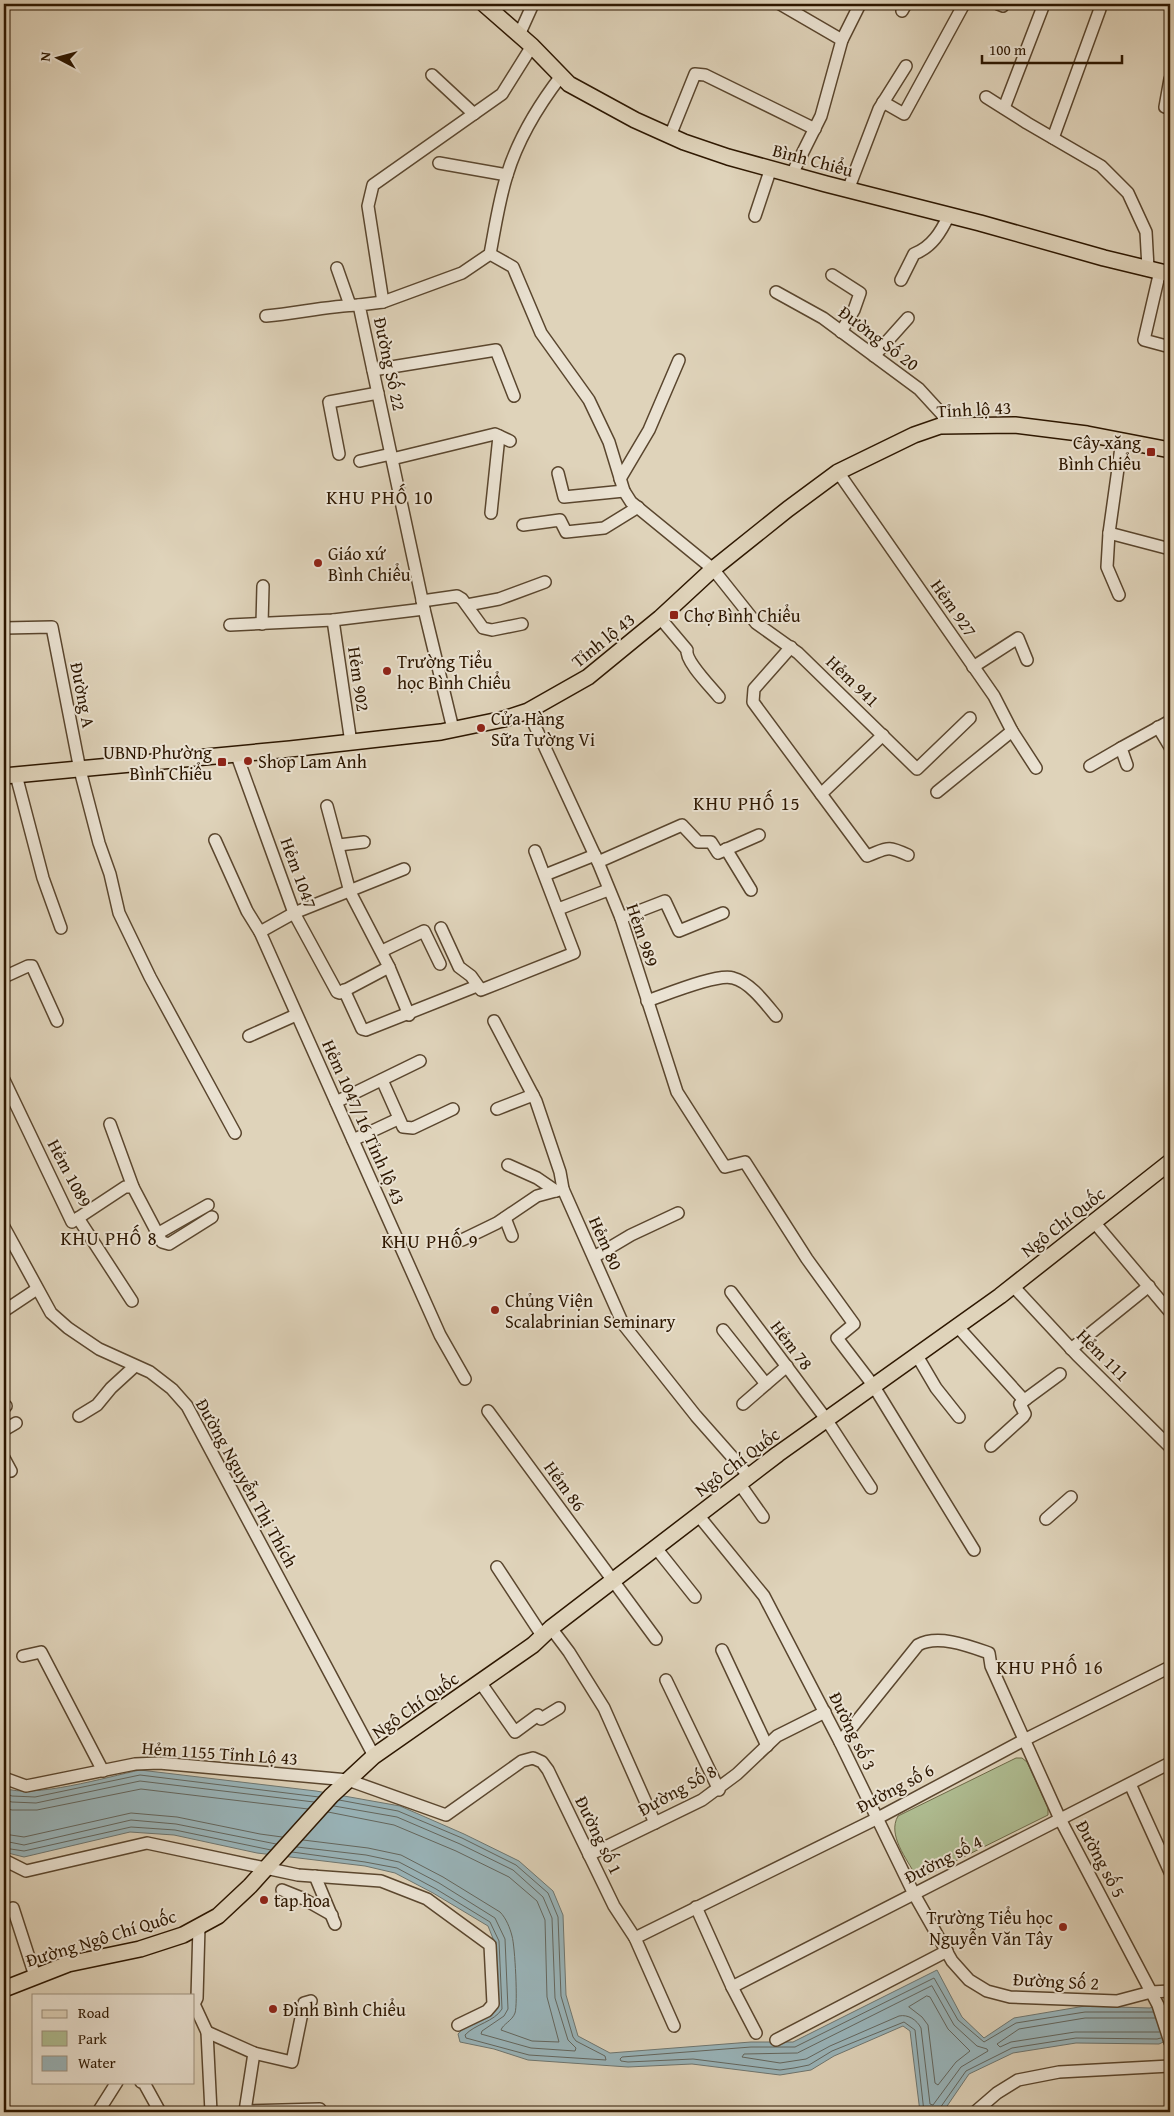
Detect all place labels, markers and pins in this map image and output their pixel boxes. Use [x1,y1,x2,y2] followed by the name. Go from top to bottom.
[1058,429,1141,477] place label: Cây xăng Bình Chiểu
[1145,446,1157,458] marker: Cây xăng Bình Chiểu
[328,540,411,588] place label: Giáo xứ Bình Chiểu
[312,557,324,569] marker: Giáo xứ Bình Chiểu
[684,602,801,629] place label: Chợ Bình Chiểu
[668,609,680,621] marker: Chợ Bình Chiểu
[397,648,511,696] place label: Trường Tiểu học Bình Chiểu
[381,665,393,677] marker: Trường Tiểu học Bình Chiểu
[491,705,595,753] place label: Cửa Hàng Sữa Tường Vi
[475,722,487,734] marker: Cửa Hàng Sữa Tường Vi
[103,739,212,787] place label: UBND Phường Bình Chiểu
[258,748,367,775] place label: Shop Lam Anh
[242,755,254,767] marker: Shop Lam Anh
[216,756,228,768] marker: UBND Phường Bình Chiểu
[505,1287,675,1335] place label: Chủng Viện Scalabrinian Seminary
[489,1304,501,1316] marker: Chủng Viện Scalabrinian Seminary
[274,1887,331,1914] place label: tap hoa
[258,1894,270,1906] marker: tap hoa
[927,1904,1053,1952] place label: Trường Tiểu học Nguyễn Văn Tây
[1057,1921,1069,1933] marker: Trường Tiểu học Nguyễn Văn Tây
[283,1996,406,2023] place label: Đình Bình Chiểu
[267,2003,279,2015] marker: Đình Bình Chiểu

